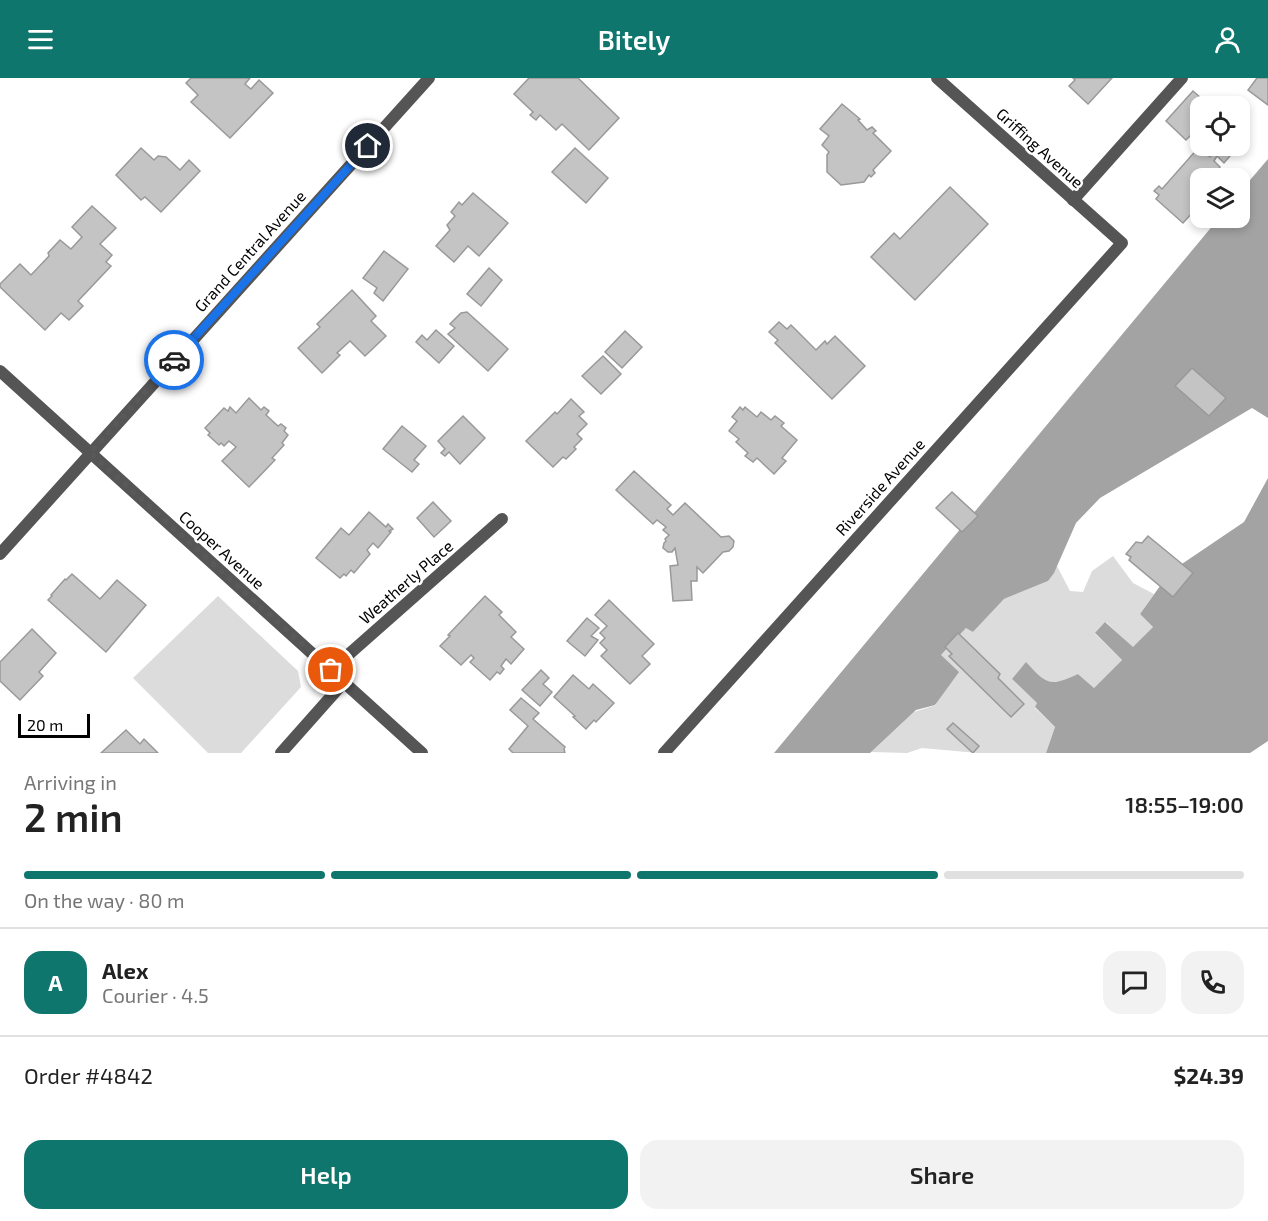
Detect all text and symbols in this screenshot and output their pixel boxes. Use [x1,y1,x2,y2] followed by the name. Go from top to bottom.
[24,23,57,56] icon: menu
[598,23,670,55] text: Bitely
[1211,23,1244,56] icon: person
[1190,96,1250,228] map controls
[1190,96,1250,156] button: locate
[993,104,1088,192] street label: Griffing Avenue
[342,120,393,171] pin
[351,129,384,162] icon: home
[1190,168,1250,228] button: layers
[190,186,309,315] street label: Grand Central Avenue
[144,330,204,390] courier
[158,344,191,377] icon: car
[831,434,928,539] street label: Riverside Avenue
[176,506,269,593] street label: Cooper Avenue
[355,536,456,628] street label: Weatherly Place
[305,644,356,695] pin
[314,653,347,686] icon: bag
[18,711,90,738] scale bar
[27,715,63,734] text: 20 m
[24,770,117,794] text: Arriving in
[1125,791,1244,817] text: 18:55–19:00
[24,793,123,840] text: 2 min
[24,888,184,912] text: On the way · 80 m
[1103,951,1166,1014] button: chat
[1181,951,1244,1014] button: phone
[102,957,148,983] text: Alex
[48,969,63,995] text: A
[102,983,209,1007] text: Courier · 4.5
[24,1062,153,1088] text: Order #4842
[1174,1062,1244,1088] text: $24.39
[24,1140,628,1209] button: Help
[640,1140,1244,1209] button: Share

